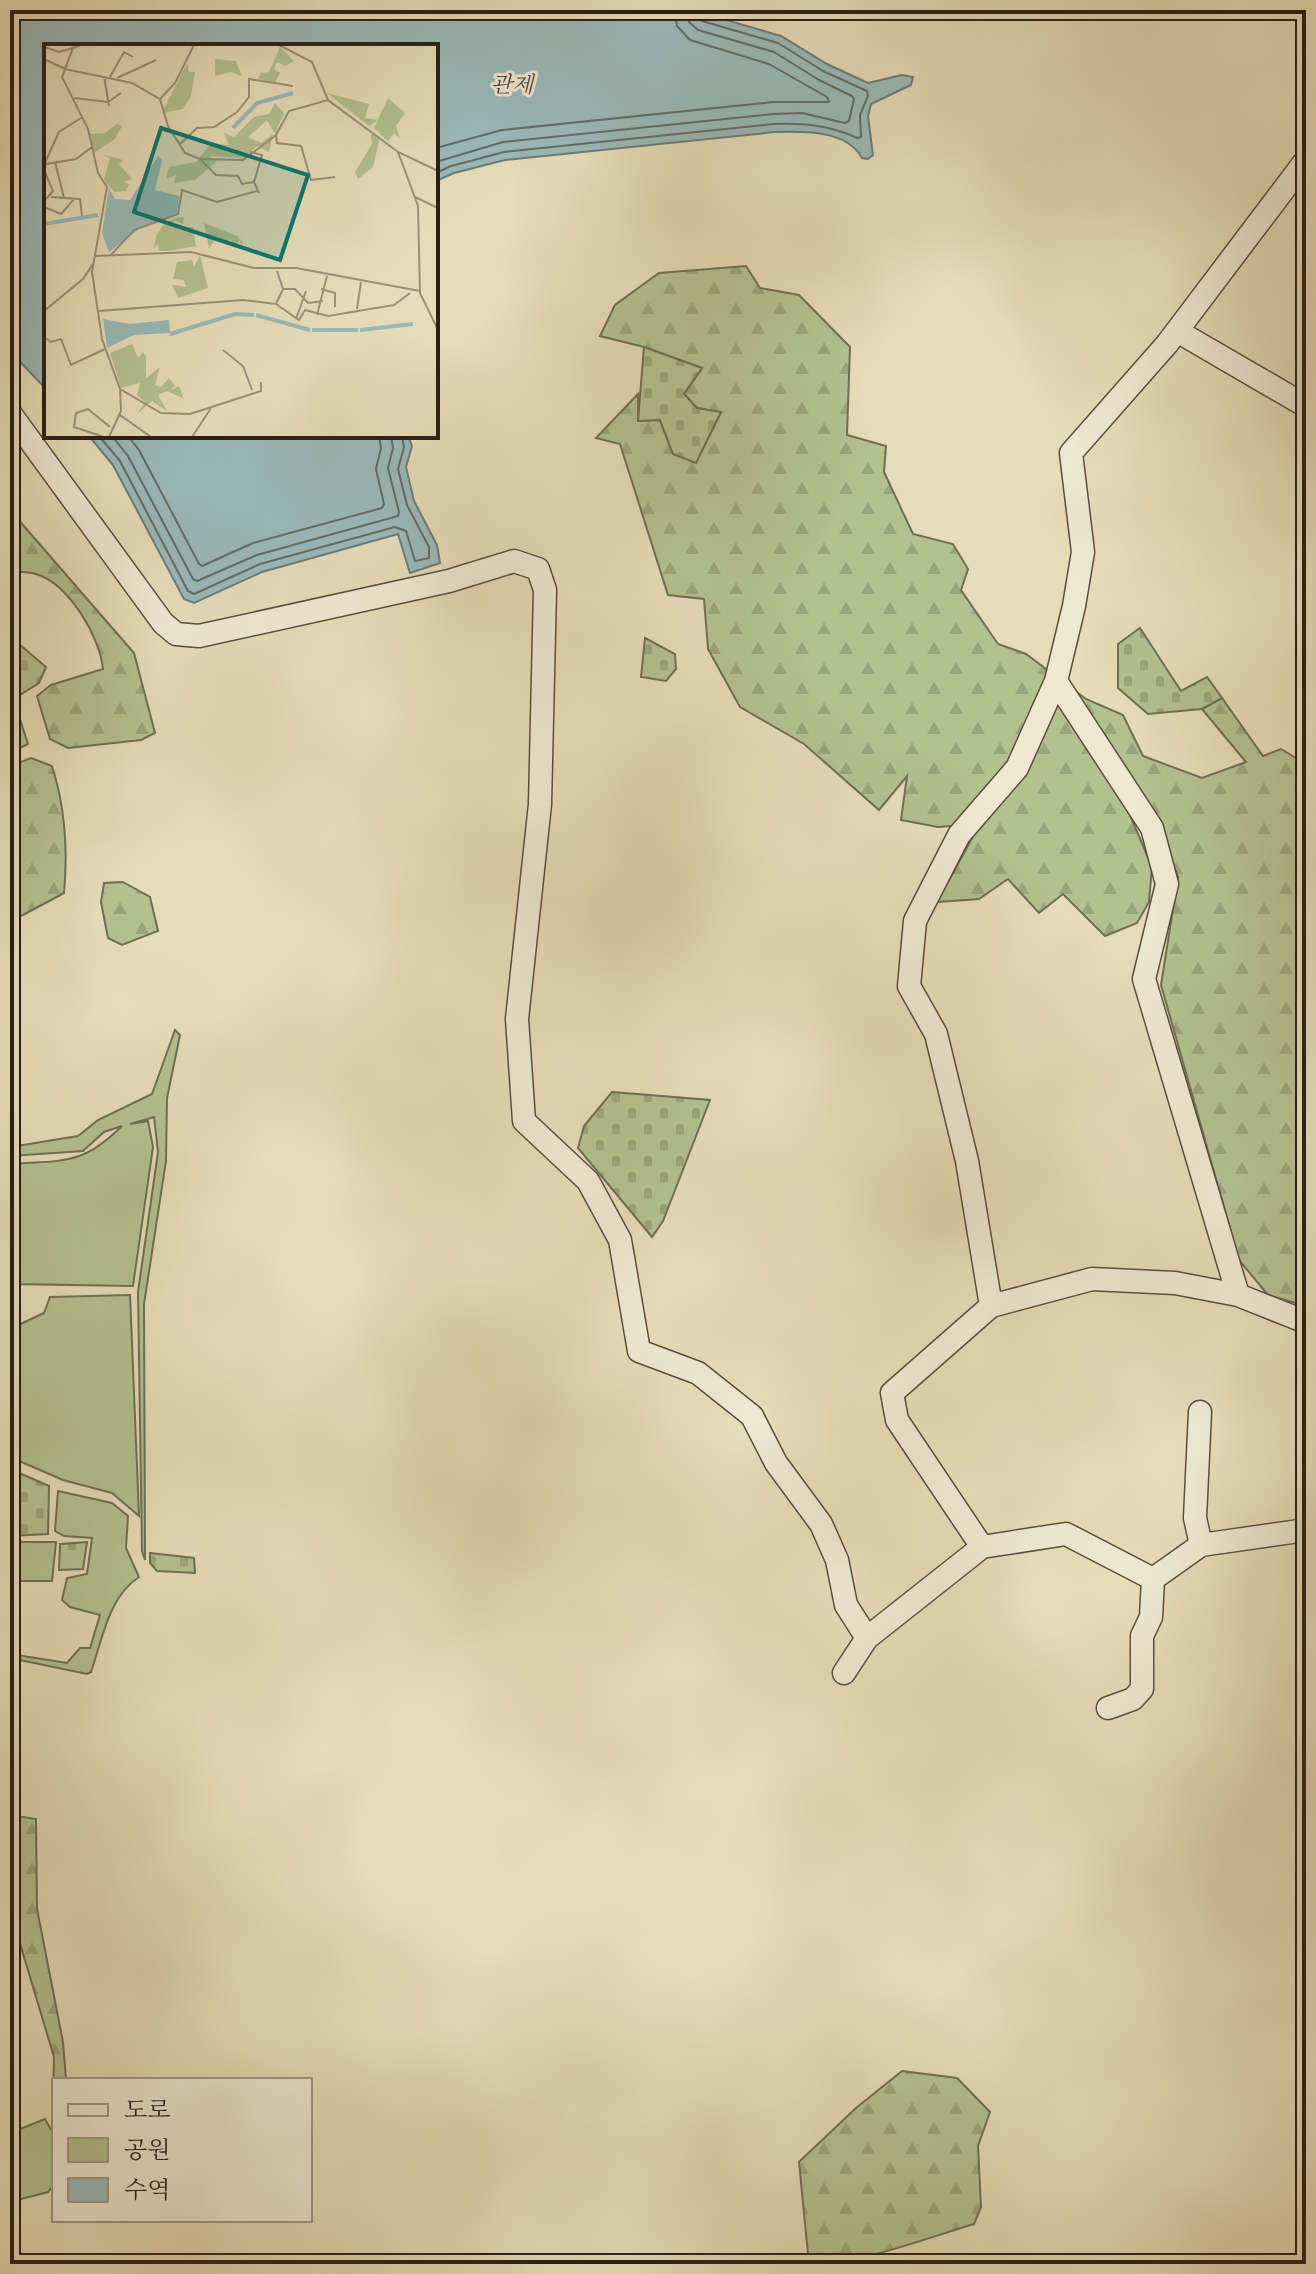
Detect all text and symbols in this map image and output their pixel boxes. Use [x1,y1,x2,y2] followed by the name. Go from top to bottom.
[44,44,438,438] inset map
[491,71,536,98] water label: 관제
[52,2078,312,2222] legend
[124,2095,170,2124] text: 도로
[124,2135,170,2164] text: 공원
[124,2175,170,2204] text: 수역

